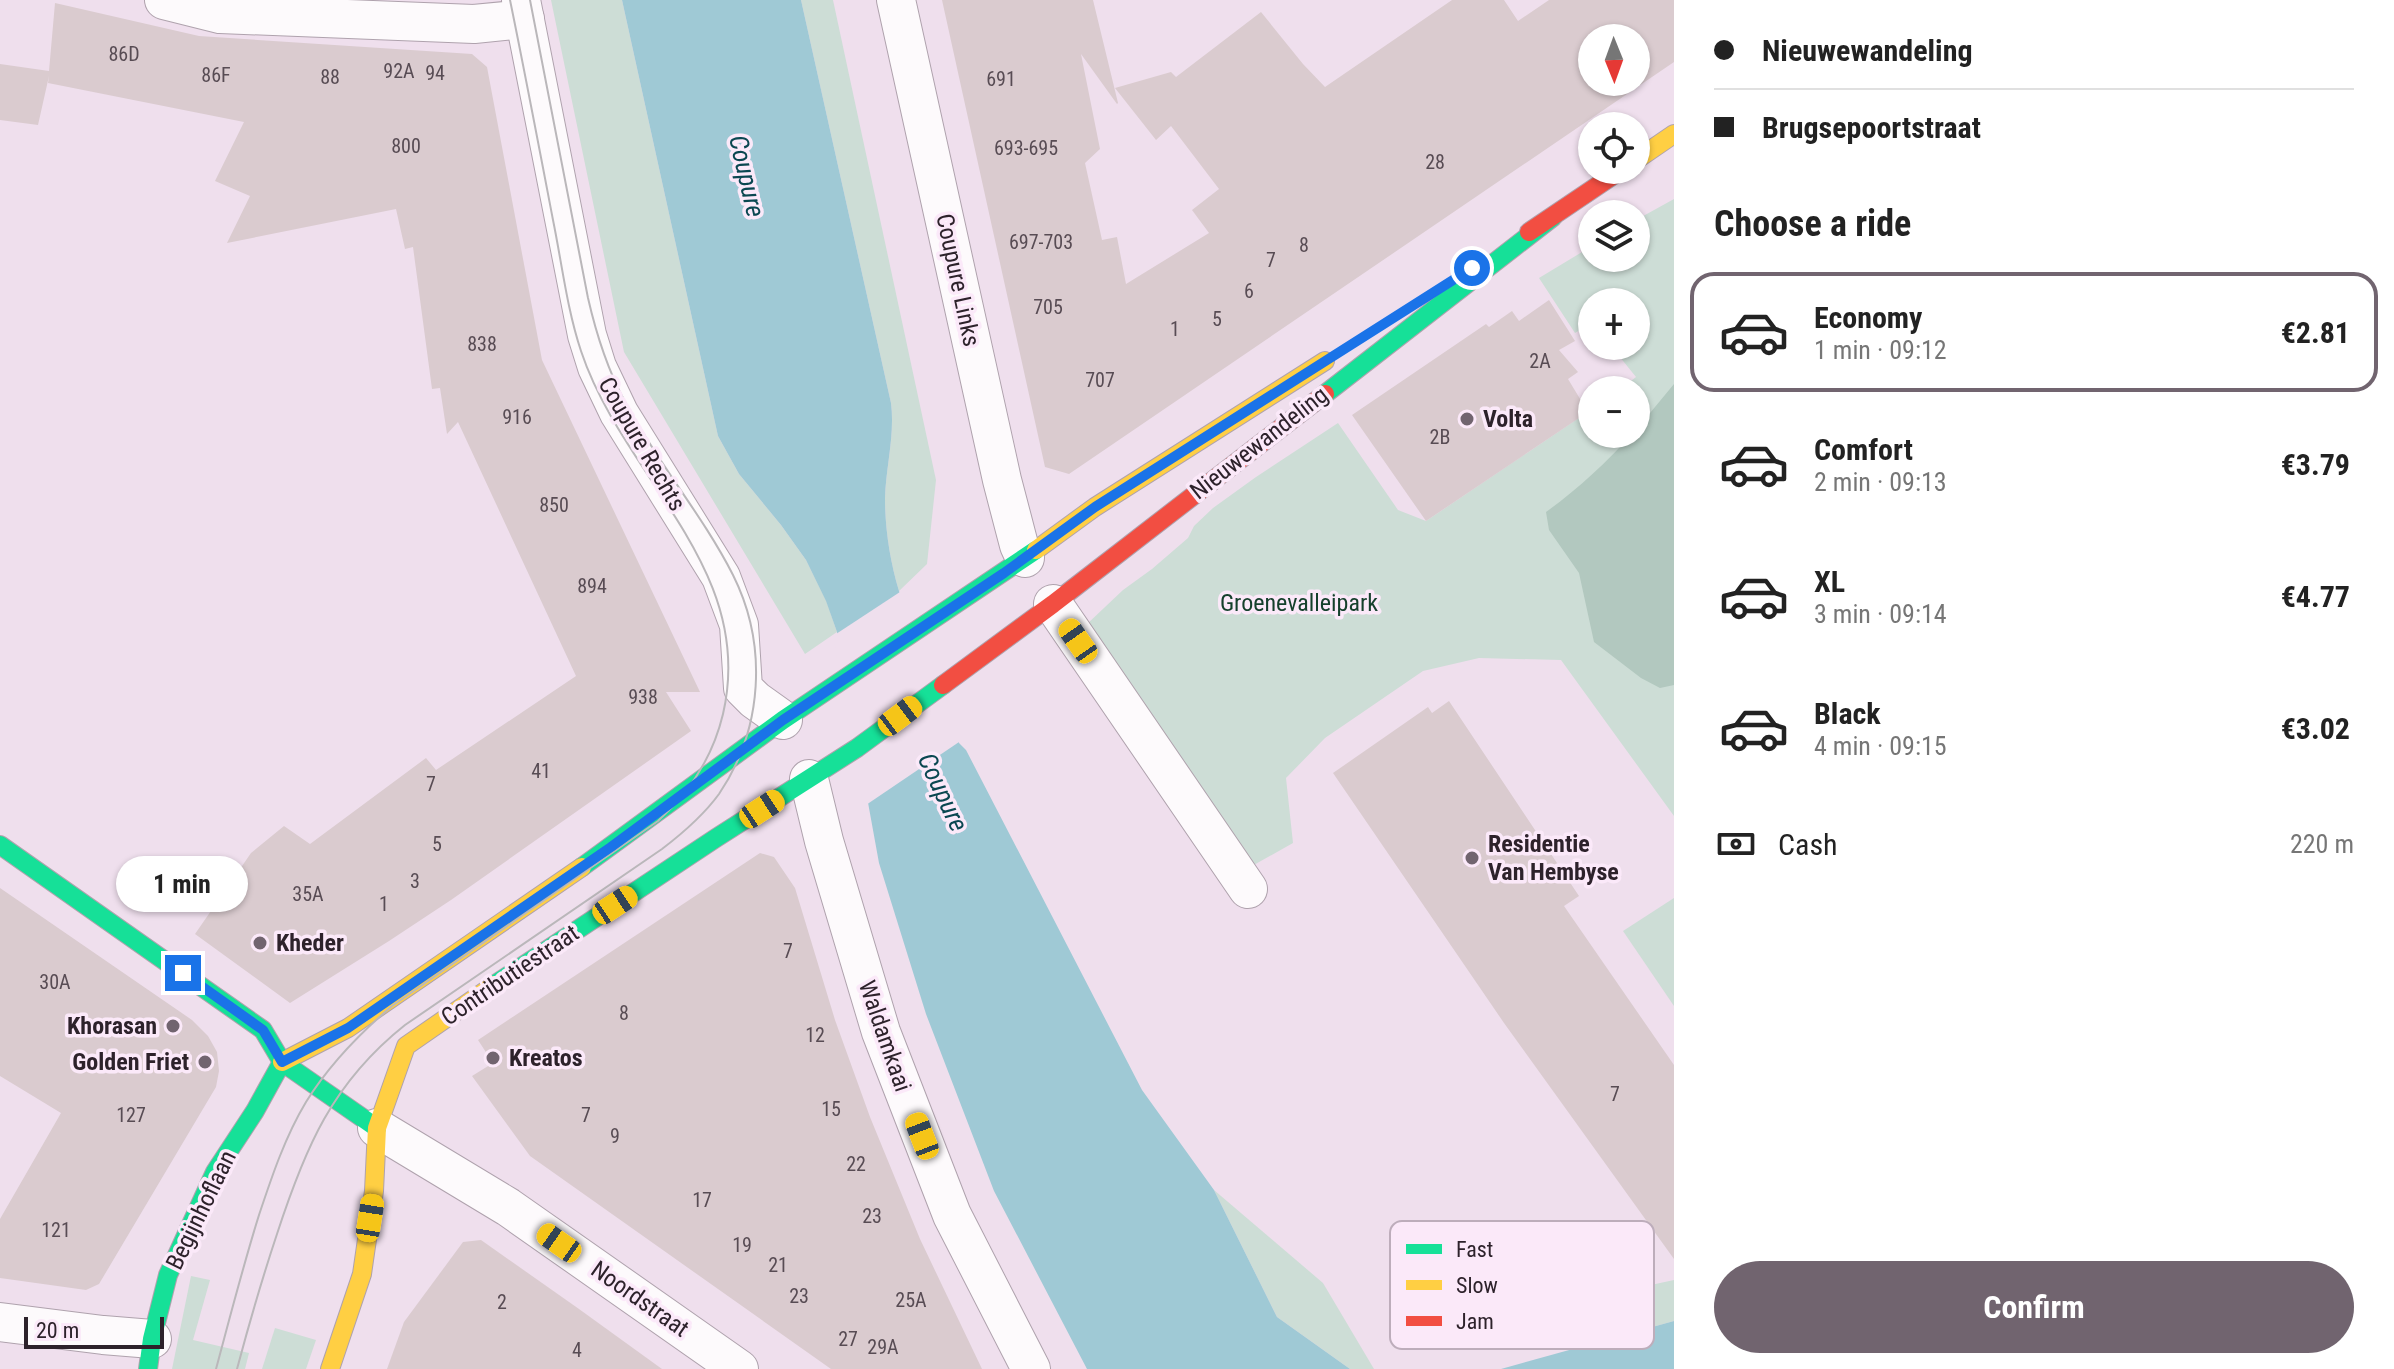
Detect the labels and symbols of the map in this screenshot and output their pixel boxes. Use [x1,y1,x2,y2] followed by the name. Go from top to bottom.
[1578,24,1650,96] north arrow
[108,42,140,66] house number: 86D
[383,59,415,83] house number: 92A
[425,61,445,85] house number: 94
[201,63,231,87] house number: 86F
[320,65,340,89] house number: 88
[986,67,1016,91] house number: 691
[723,132,771,220] water label: Coupure
[391,134,421,158] house number: 800
[994,136,1058,160] house number: 693-695
[1425,150,1445,174] house number: 28
[930,211,986,349] street label: Coupure Links
[1009,230,1073,254] house number: 697-703
[1299,233,1309,257] house number: 8
[1266,248,1276,272] house number: 7
[1454,250,1490,286] route start
[1244,279,1254,303] house number: 6
[1033,295,1063,319] house number: 705
[1212,307,1222,331] house number: 5
[1170,317,1180,341] house number: 1
[467,332,497,356] house number: 838
[1529,349,1551,373] house number: 2A
[1085,368,1115,392] house number: 707
[593,372,691,516] street label: Coupure Rechts
[1185,381,1333,505] street label: Nieuwewandeling
[502,405,532,429] house number: 916
[1483,405,1533,433] place label: Volta
[1458,410,1476,428] marker: Volta
[1430,425,1450,449] house number: 2B
[539,493,569,517] house number: 850
[577,574,607,598] house number: 894
[1220,589,1378,617] park label: Groenevalleipark
[1054,614,1102,668] car
[628,685,658,709] house number: 938
[874,692,926,740] car
[912,748,974,836] water label: Coupure
[531,759,551,783] house number: 41
[426,772,436,796] house number: 7
[735,786,789,832] car
[1488,830,1619,886] place label: Residentie Van Hembyse
[432,832,442,856] house number: 5
[1463,849,1481,867] marker: Residentie Van Hembyse
[117,857,249,913] callout: 1 min
[410,869,420,893] house number: 3
[292,882,324,906] house number: 35A
[588,882,642,928] car
[379,892,389,916] house number: 1
[436,919,584,1031] street label: Contributiestraat
[276,929,344,957] place label: Kheder
[251,934,269,952] marker: Kheder
[783,939,793,963] house number: 7
[165,955,201,991] route end
[39,970,71,994] house number: 30A
[853,977,917,1095] street label: Waldamkaai
[619,1001,629,1025] house number: 8
[67,1012,157,1040] place label: Khorasan
[164,1017,182,1035] marker: Khorasan
[805,1023,825,1047] house number: 12
[509,1044,583,1072] place label: Kreatos
[72,1048,189,1076] place label: Golden Friet
[484,1049,502,1067] marker: Kreatos
[196,1053,214,1071] marker: Golden Friet
[1610,1082,1620,1106] house number: 7
[821,1097,841,1121] house number: 15
[116,1103,146,1127] house number: 127
[581,1103,591,1127] house number: 7
[902,1109,942,1163] car
[610,1124,620,1148] house number: 9
[160,1146,242,1274] street label: Begijnhoflaan
[846,1152,866,1176] house number: 22
[692,1188,712,1212] house number: 17
[354,1192,386,1244] car
[862,1204,882,1228] house number: 23
[41,1218,71,1242] house number: 121
[532,1219,586,1267] car
[1390,1221,1654,1349] legend
[732,1233,752,1257] house number: 19
[1456,1237,1493,1262] text: Fast
[768,1253,788,1277] house number: 21
[586,1255,694,1343] street label: Noordstraat
[1456,1273,1498,1298] text: Slow
[789,1284,809,1308] house number: 23
[895,1288,927,1312] house number: 25A
[497,1290,507,1314] house number: 2
[1456,1309,1494,1334] text: Jam
[24,1313,164,1349] scale bar
[838,1327,858,1351] house number: 27
[867,1335,899,1359] house number: 29A
[572,1338,582,1362] house number: 4

